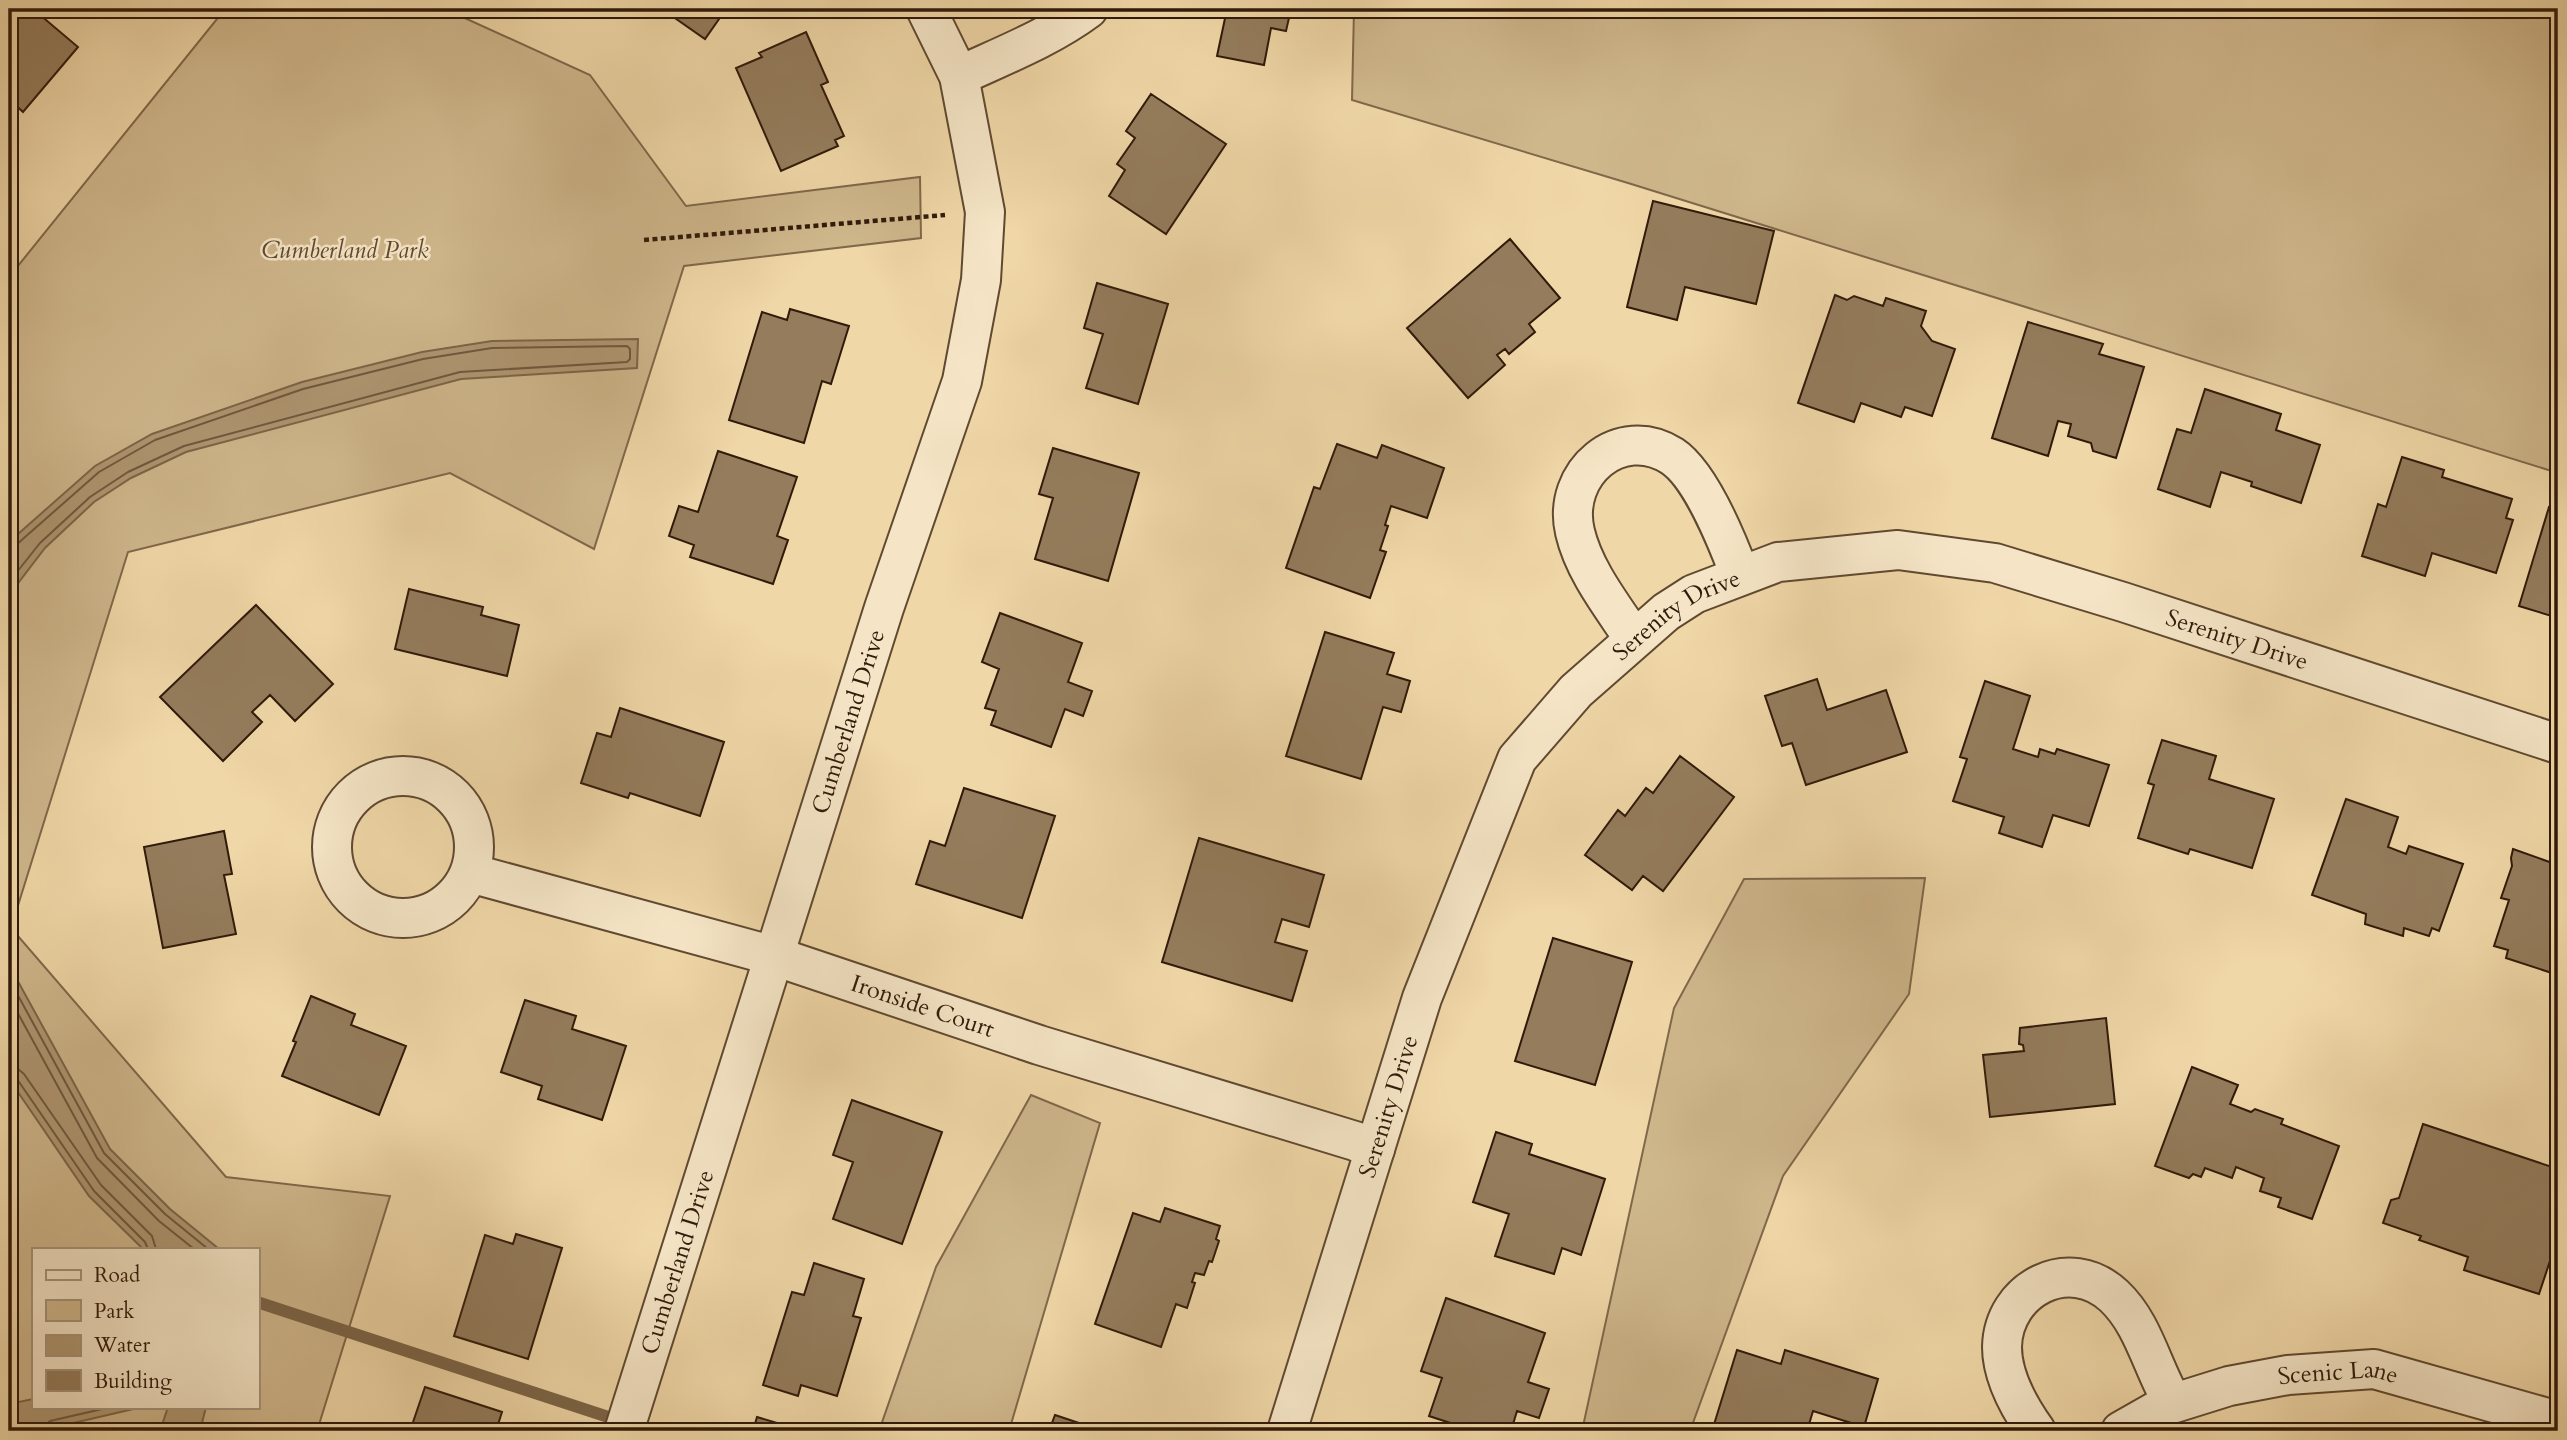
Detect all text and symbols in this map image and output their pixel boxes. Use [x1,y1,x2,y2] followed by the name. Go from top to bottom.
[261,234,429,267] park label: Cumberland Park
[1605,561,1745,668] street label: Serenity Drive
[2162,601,2312,678] street label: Serenity Drive
[803,625,893,818] street label: Cumberland Drive
[847,967,999,1045] street label: Ironside Court
[1350,1031,1426,1182] street label: Serenity Drive
[633,1166,722,1359] street label: Cumberland Drive
[32,1248,259,1408] legend
[94,1261,140,1290] text: Road
[94,1297,135,1326] text: Park
[93,1331,150,1360] text: Water
[2275,1352,2402,1393] street label: Scenic Lane
[94,1367,172,1396] text: Building

